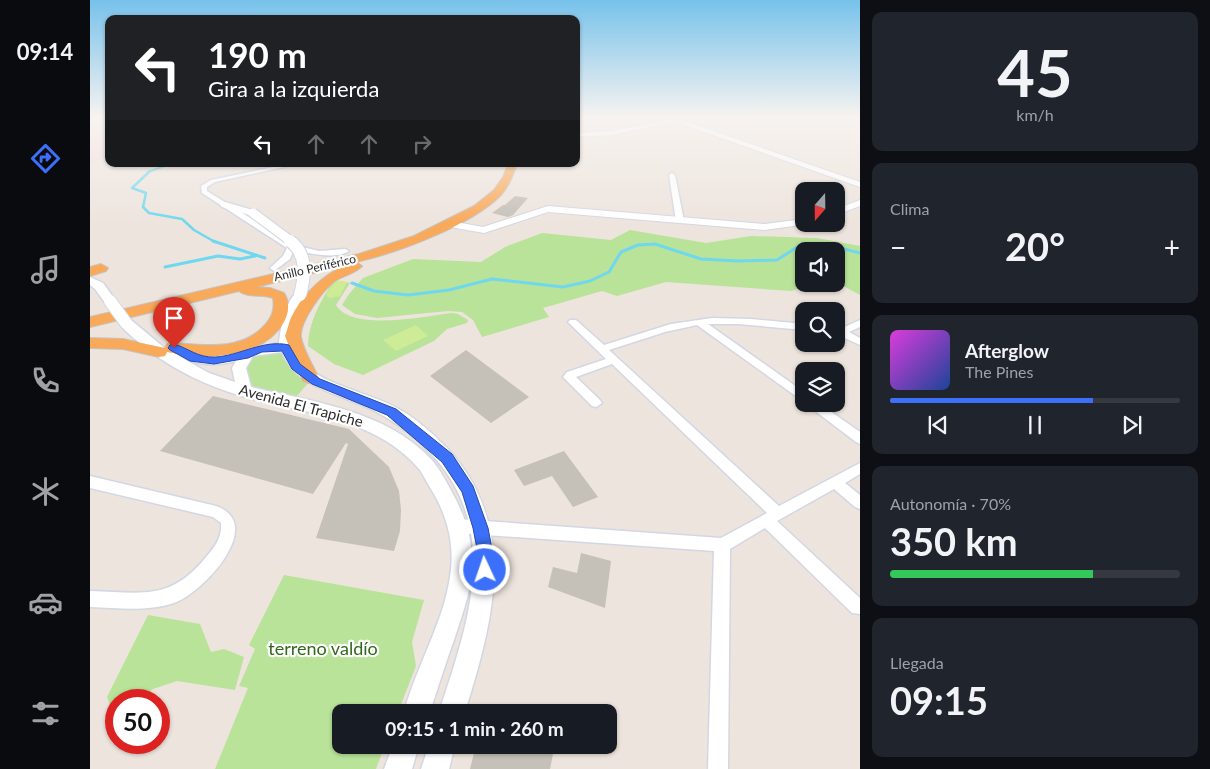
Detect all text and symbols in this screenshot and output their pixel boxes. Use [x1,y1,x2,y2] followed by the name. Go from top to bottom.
[208,33,307,75] text: 190 m
[997,33,1073,111] text: 45
[125,35,190,100] icon: left
[17,38,73,65] text: 09:14
[208,75,379,102] text: Gira a la izquierda
[1016,105,1054,124] text: km/h
[249,130,277,158] icon: left
[302,130,330,158] icon: ahead
[355,130,383,158] icon: ahead
[408,130,436,158] icon: right
[28,141,63,176] icon: directions
[795,182,845,232] north arrow
[795,182,845,412] map controls
[890,199,929,218] text: Clima
[1005,223,1065,269] text: 20°
[890,230,906,264] text: −
[1164,230,1180,264] text: +
[795,242,845,292] button: sound
[272,251,358,284] street label: Anillo Periférico
[28,252,63,287] icon: music
[153,297,195,348] pin
[795,302,845,352] button: search
[160,304,188,332] icon: arrive
[965,339,1049,362] text: Afterglow
[795,362,845,412] button: layers
[965,362,1034,381] text: The Pines
[28,363,63,398] icon: phone
[237,380,365,430] street label: Avenida El Trapiche
[924,411,952,439] icon: previous
[1021,411,1049,439] icon: pause
[1118,411,1146,439] icon: next
[28,474,63,509] icon: climate
[890,494,1011,513] text: Autonomía · 70%
[890,518,1018,564] text: 350 km
[458,543,510,595] position arrow
[28,585,63,620] icon: car
[268,637,378,659] park label: terreno valdío
[890,653,944,672] text: Llegada
[890,677,988,723] text: 09:15
[105,689,170,754] speed limit sign: 50
[28,696,63,731] icon: filters
[385,717,564,740] text: 09:15 · 1 min · 260 m

